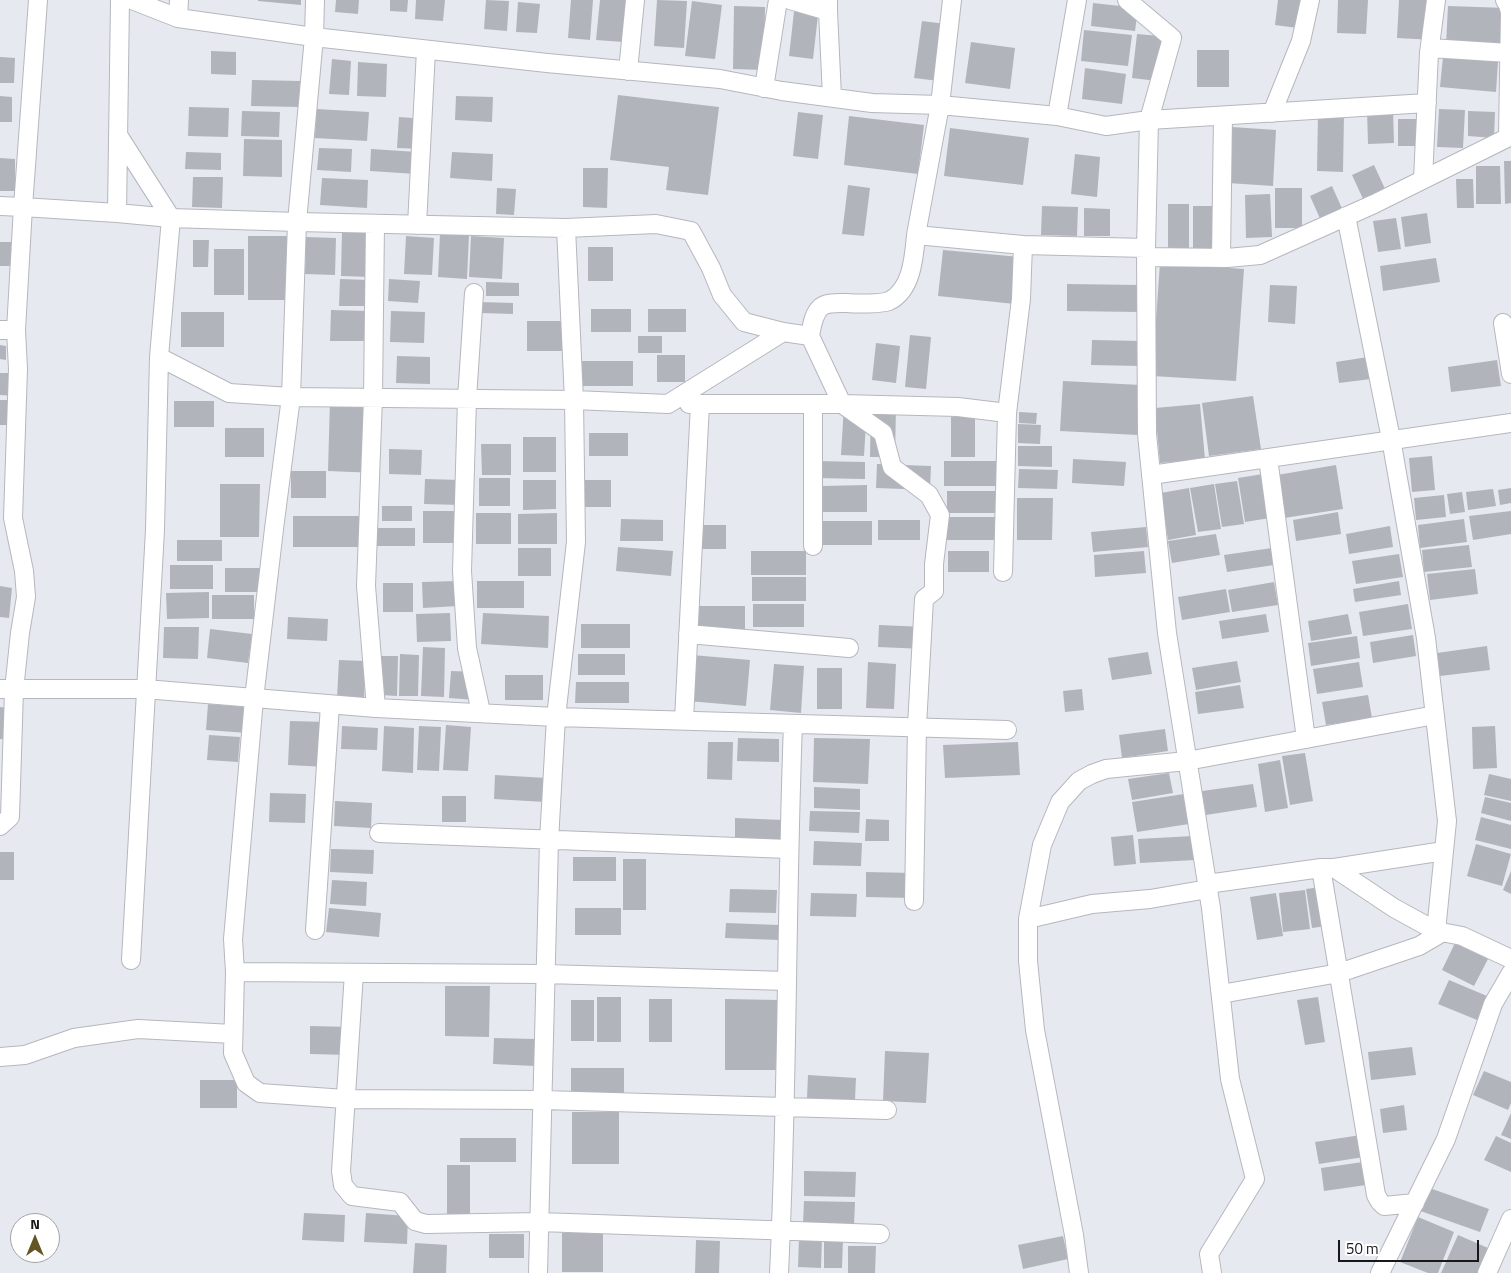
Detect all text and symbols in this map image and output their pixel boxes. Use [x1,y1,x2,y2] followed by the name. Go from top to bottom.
[10,1213,60,1263] north arrow
[30,1213,40,1234] text: N
[1341,1230,1482,1262] scale bar
[1346,1237,1379,1260] text: 50 m

